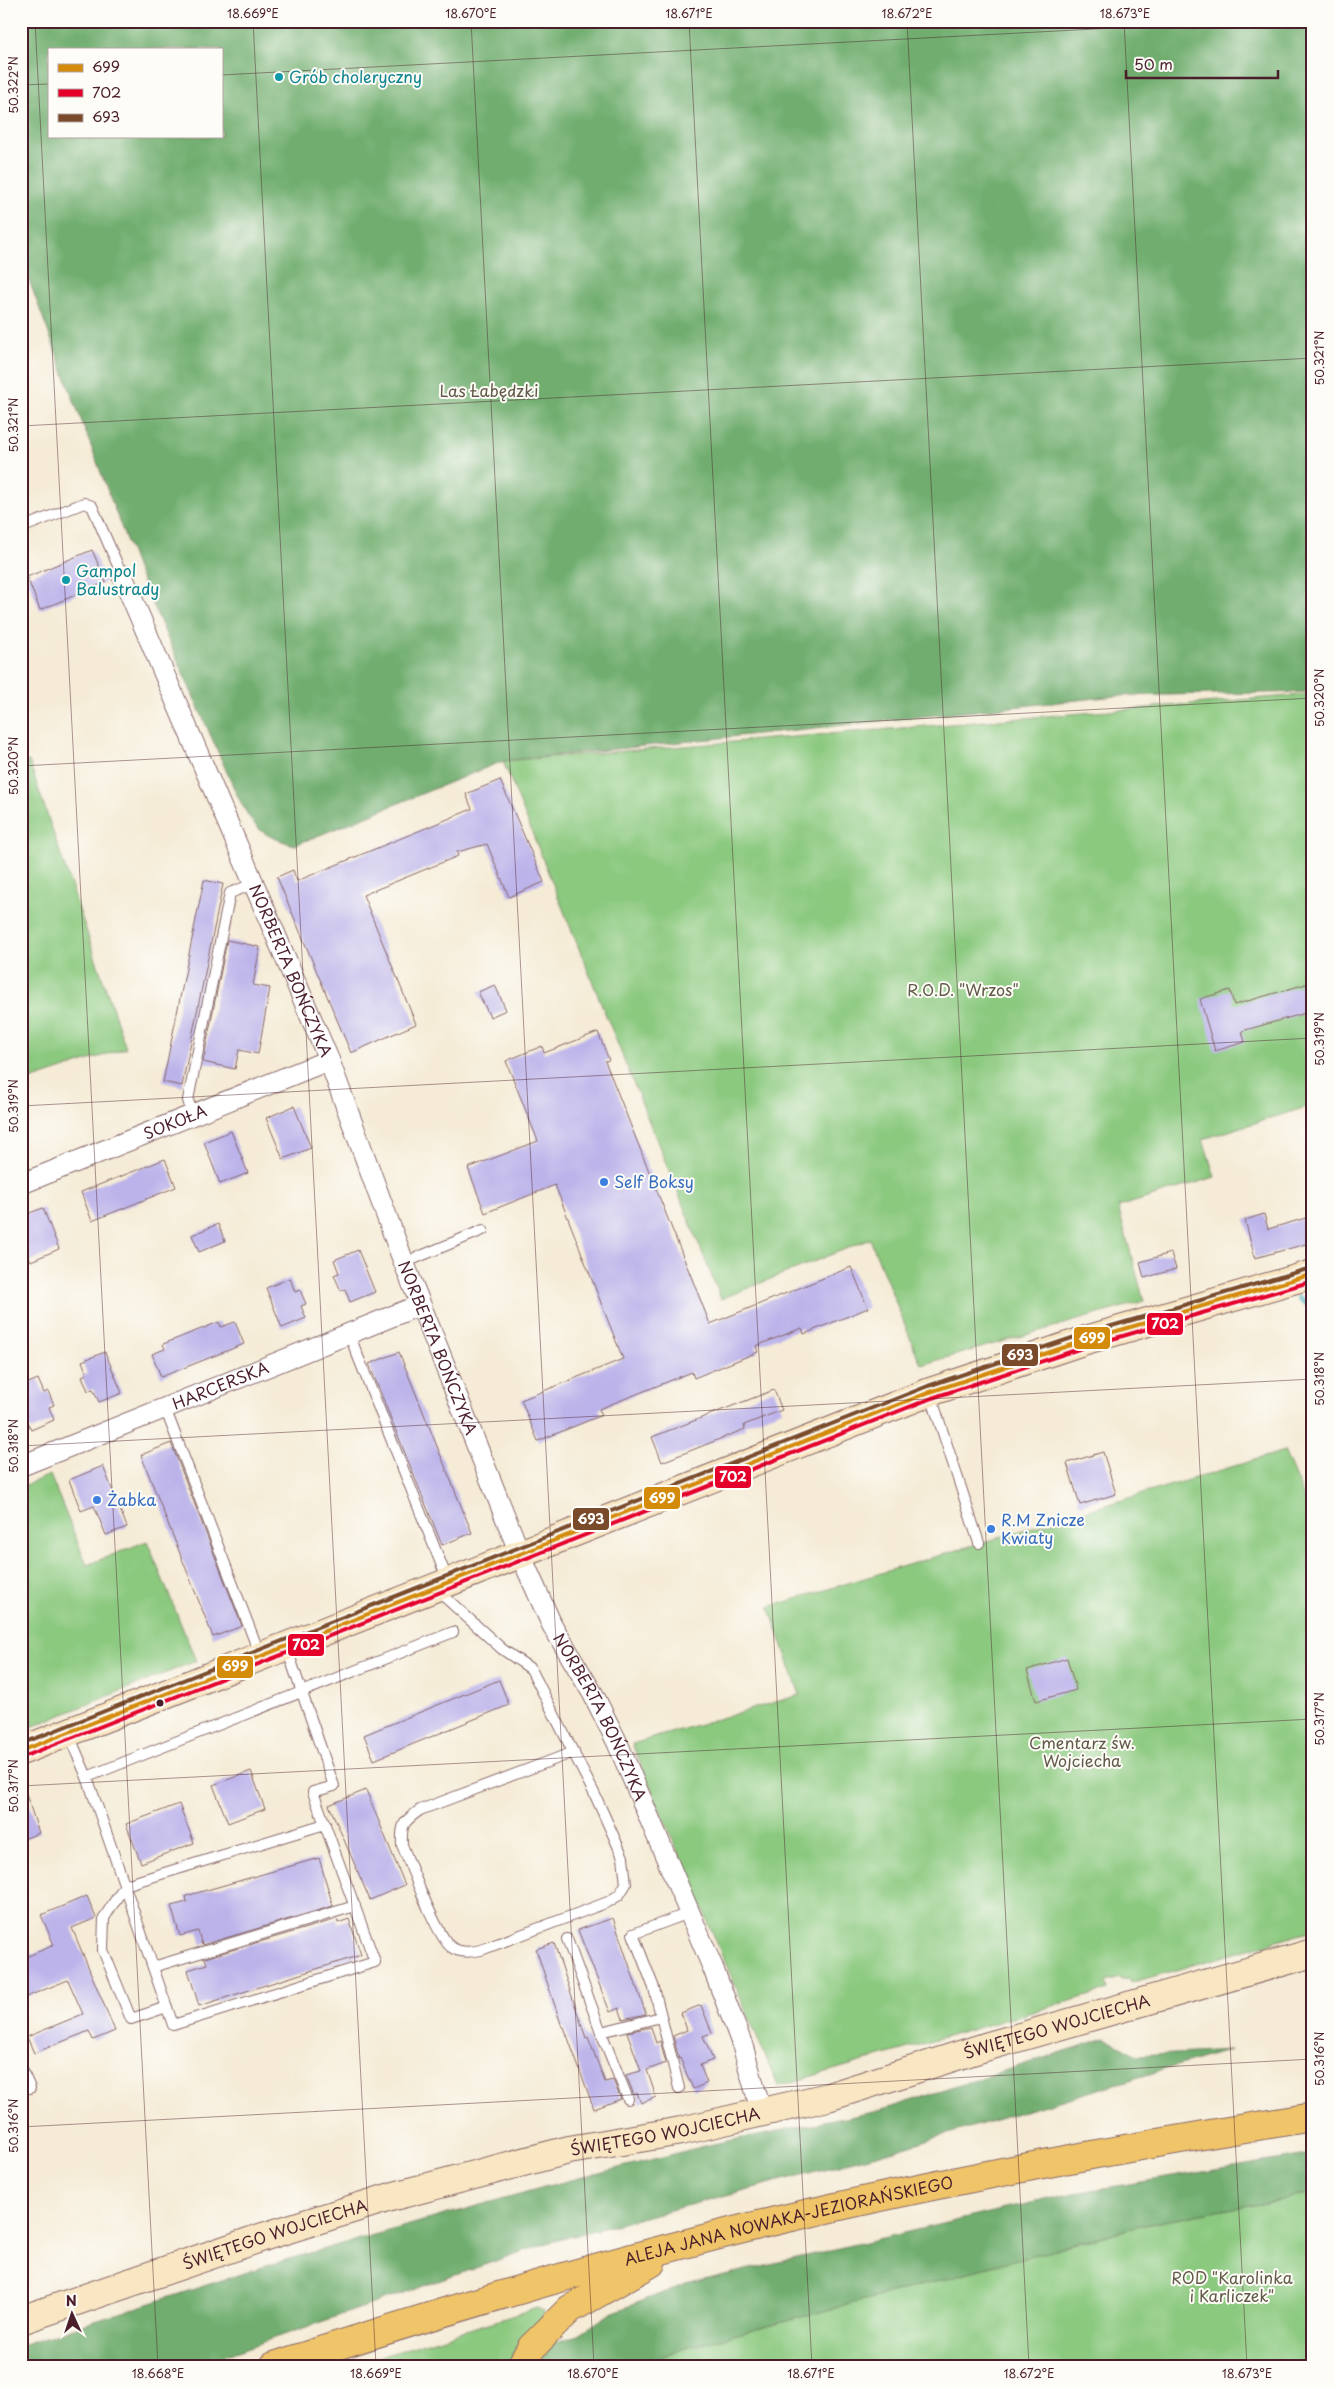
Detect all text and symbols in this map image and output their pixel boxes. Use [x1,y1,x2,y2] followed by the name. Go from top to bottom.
[227,4,279,22] text: 18.669°E
[445,4,497,22] text: 18.670°E
[665,4,713,22] text: 18.671°E
[881,4,933,22] text: 18.672°E
[1100,4,1150,22] text: 18.673°E
[48,48,222,138] legend
[1126,48,1279,80] scale bar
[1134,52,1173,75] text: 50 m
[92,54,120,77] text: 699
[4,56,22,114] text: 50.322°N
[289,64,422,88] place label: Grób choleryczny
[273,71,285,83] marker: Grób choleryczny
[92,80,121,103] text: 702
[92,104,120,127] text: 693
[1310,331,1328,385] text: 50.321°N
[439,378,539,402] park label: Las Łabędzki
[4,398,22,452] text: 50.321°N
[76,558,160,600] place label: Gampol Balustrady
[60,574,72,586] marker: Gampol Balustrady
[1310,669,1328,727] text: 50.320°N
[4,737,22,795] text: 50.320°N
[244,880,339,1060] street label: NORBERTA BOŃCZYKA
[907,977,1019,1001] park label: R.O.D. "Wrzos"
[1310,1012,1328,1066] text: 50.319°N
[4,1079,22,1133] text: 50.319°N
[139,1097,210,1145] street label: SOKOŁA
[614,1169,694,1193] place label: Self Boksy
[598,1176,610,1188] marker: Self Boksy
[393,1257,484,1438] street label: NORBERTA BOŃCZYKA
[1146,1312,1184,1336] line badge: 702
[1151,1313,1179,1334] text: 702
[1073,1326,1111,1350] line badge: 699
[1079,1327,1106,1348] text: 699
[1001,1343,1039,1367] line badge: 693
[1007,1344,1033,1365] text: 693
[1310,1352,1328,1406] text: 50.318°N
[168,1354,272,1415] street label: HARCERSKA
[4,1419,22,1473] text: 50.318°N
[714,1465,752,1489] line badge: 702
[719,1466,747,1487] text: 702
[643,1486,681,1510] line badge: 699
[107,1487,156,1511] place label: Żabka
[649,1487,676,1508] text: 699
[91,1494,103,1506] marker: Żabka
[572,1507,610,1531] line badge: 693
[1001,1507,1085,1549] place label: R.M Znicze Kwiaty
[578,1508,604,1529] text: 693
[985,1523,997,1535] marker: R.M Znicze Kwiaty
[548,1628,654,1804] street label: NORBERTA BOŃCZYKA
[287,1633,325,1657] line badge: 702
[292,1634,320,1655] text: 702
[216,1655,254,1679] line badge: 699
[222,1655,249,1676] text: 699
[1310,1692,1328,1746] text: 50.317°N
[155,1698,165,1708] unlabelled marker
[1029,1730,1135,1772] park label: Cmentarz św. Wojciecha
[4,1759,22,1813] text: 50.317°N
[960,1987,1153,2064] street label: ŚWIĘTEGO WOJCIECHA
[1310,2032,1328,2086] text: 50.316°N
[4,2099,22,2153] text: 50.316°N
[568,2100,762,2161] street label: ŚWIĘTEGO WOJCIECHA
[621,2169,955,2271] street label: ALEJA JANA NOWAKA-JEZIORAŃSKIEGO
[179,2192,370,2275] street label: ŚWIĘTEGO WOJCIECHA
[1171,2265,1293,2307] park label: ROD "Karolinka i Karliczek"
[48,2290,98,2340] north arrow
[65,2290,77,2311] text: N
[132,2364,184,2382] text: 18.668°E
[350,2364,402,2382] text: 18.669°E
[567,2364,619,2382] text: 18.670°E
[787,2364,835,2382] text: 18.671°E
[1003,2364,1055,2382] text: 18.672°E
[1222,2364,1272,2382] text: 18.673°E

